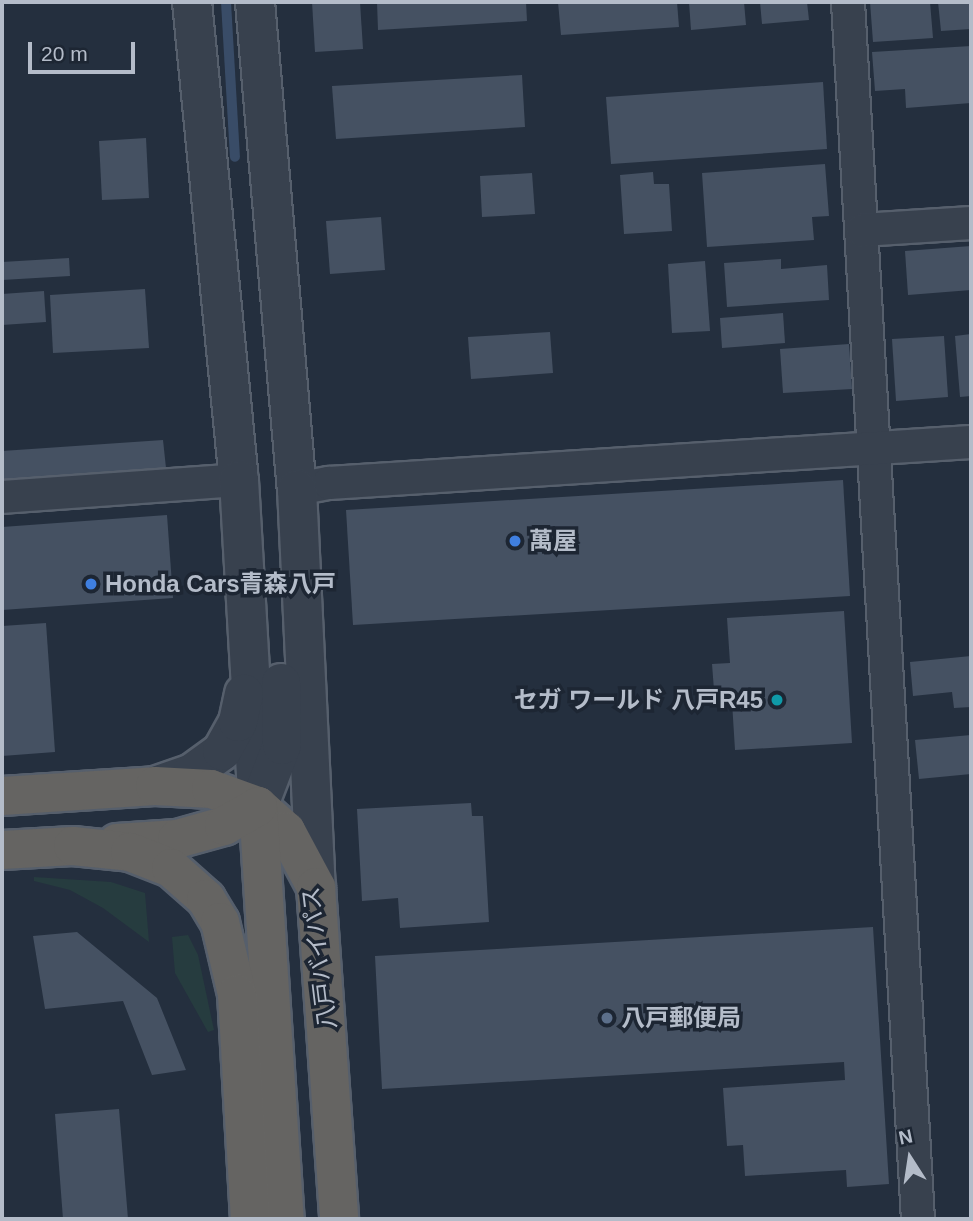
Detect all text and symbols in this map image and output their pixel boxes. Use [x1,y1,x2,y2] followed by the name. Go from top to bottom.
[32,28,138,72] scale bar
[41,42,88,65] text: 20 m
[529,527,577,555] place label: 萬屋
[507,533,523,549] marker: 萬屋
[105,570,336,598] place label: Honda Cars青森八戸
[83,576,99,592] marker: Honda Cars青森八戸
[514,686,763,714] place label: セガ ワールド 八戸R45
[769,692,785,708] marker: セガ ワールド 八戸R45
[296,885,342,1031] street label: 八戸バイパス
[621,1004,741,1032] place label: 八戸郵便局
[599,1010,615,1026] marker: 八戸郵便局
[875,1123,945,1193] north arrow
[897,1125,914,1149] text: N

